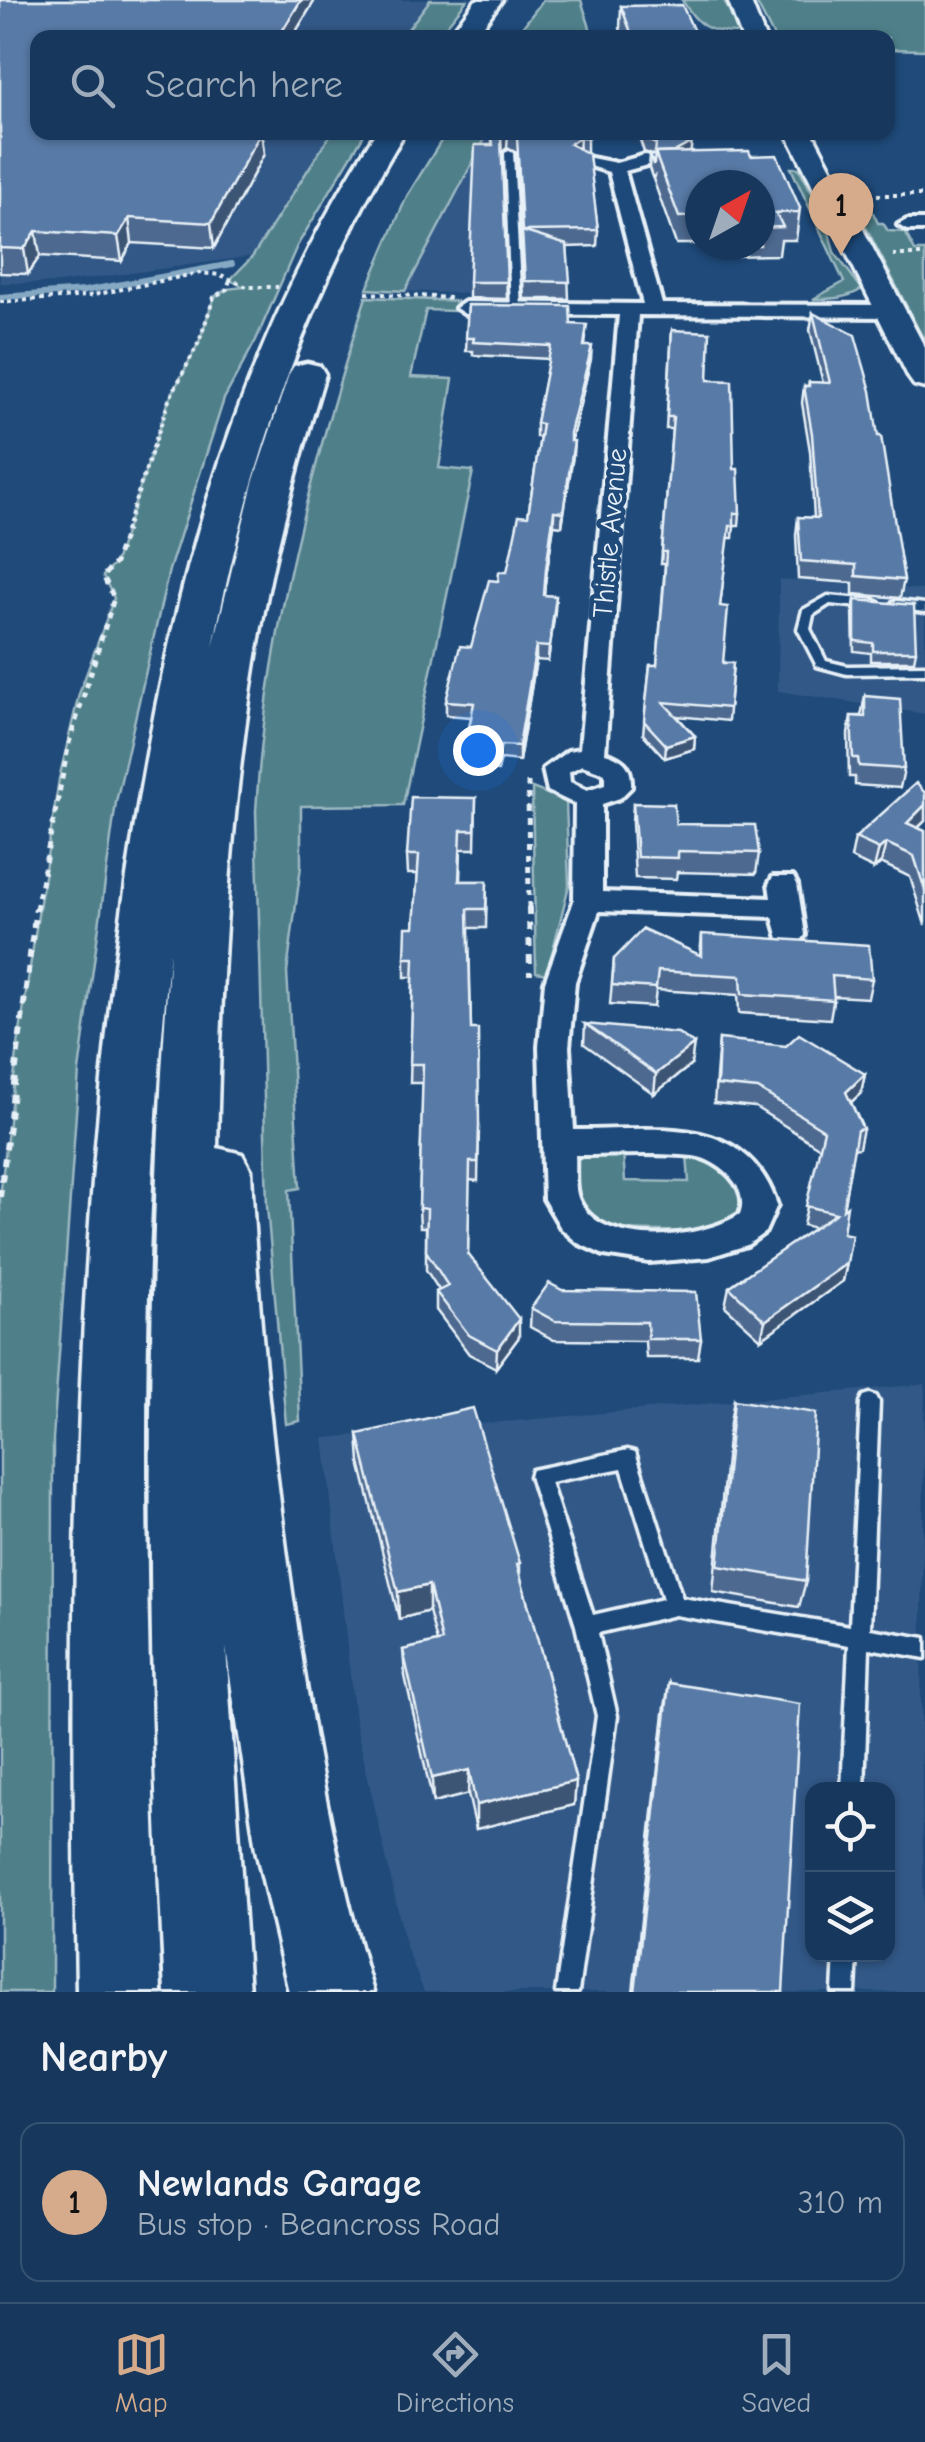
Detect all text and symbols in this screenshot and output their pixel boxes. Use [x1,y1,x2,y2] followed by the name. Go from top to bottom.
[30,30,895,140] search box
[65,58,120,113] icon: search
[145,63,343,107] text: Search here
[685,170,775,260] north arrow
[808,172,874,255] pin: 1
[587,447,633,619] street label: Thistle Avenue
[453,725,504,776] your location
[805,1782,895,1962] map controls
[805,1782,895,1872] button: locate
[805,1872,895,1962] button: layers
[40,2033,167,2082] text: Nearby
[137,2162,422,2206] text: Newlands Garage
[68,2184,81,2221] text: 1
[797,2184,883,2221] text: 310 m
[137,2206,500,2243] text: Bus stop · Beancross Road
[114,2327,169,2419] tab: Map
[396,2327,514,2419] tab: Directions
[741,2327,811,2419] tab: Saved

